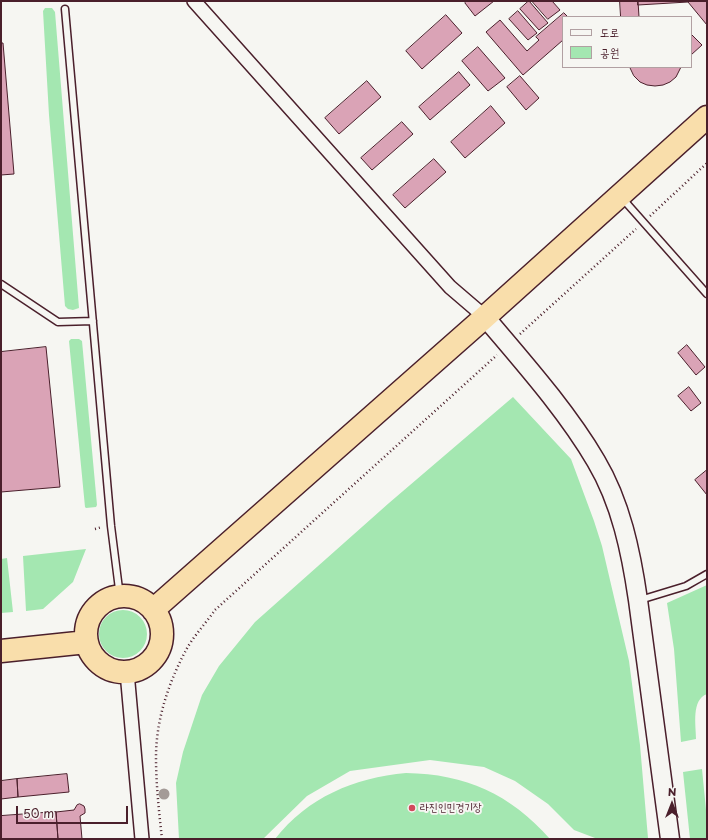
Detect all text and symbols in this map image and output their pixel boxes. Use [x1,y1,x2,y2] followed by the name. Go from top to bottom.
[562,16,692,68] legend
[600,23,619,41] text: 도로
[600,43,619,61] text: 공원
[668,783,676,800] text: N
[652,784,692,824] north arrow
[18,798,130,824] scale bar
[420,801,482,815] place label: 라진인민경기장
[407,803,417,813] marker: 라진인민경기장
[23,804,54,822] text: 50 m

